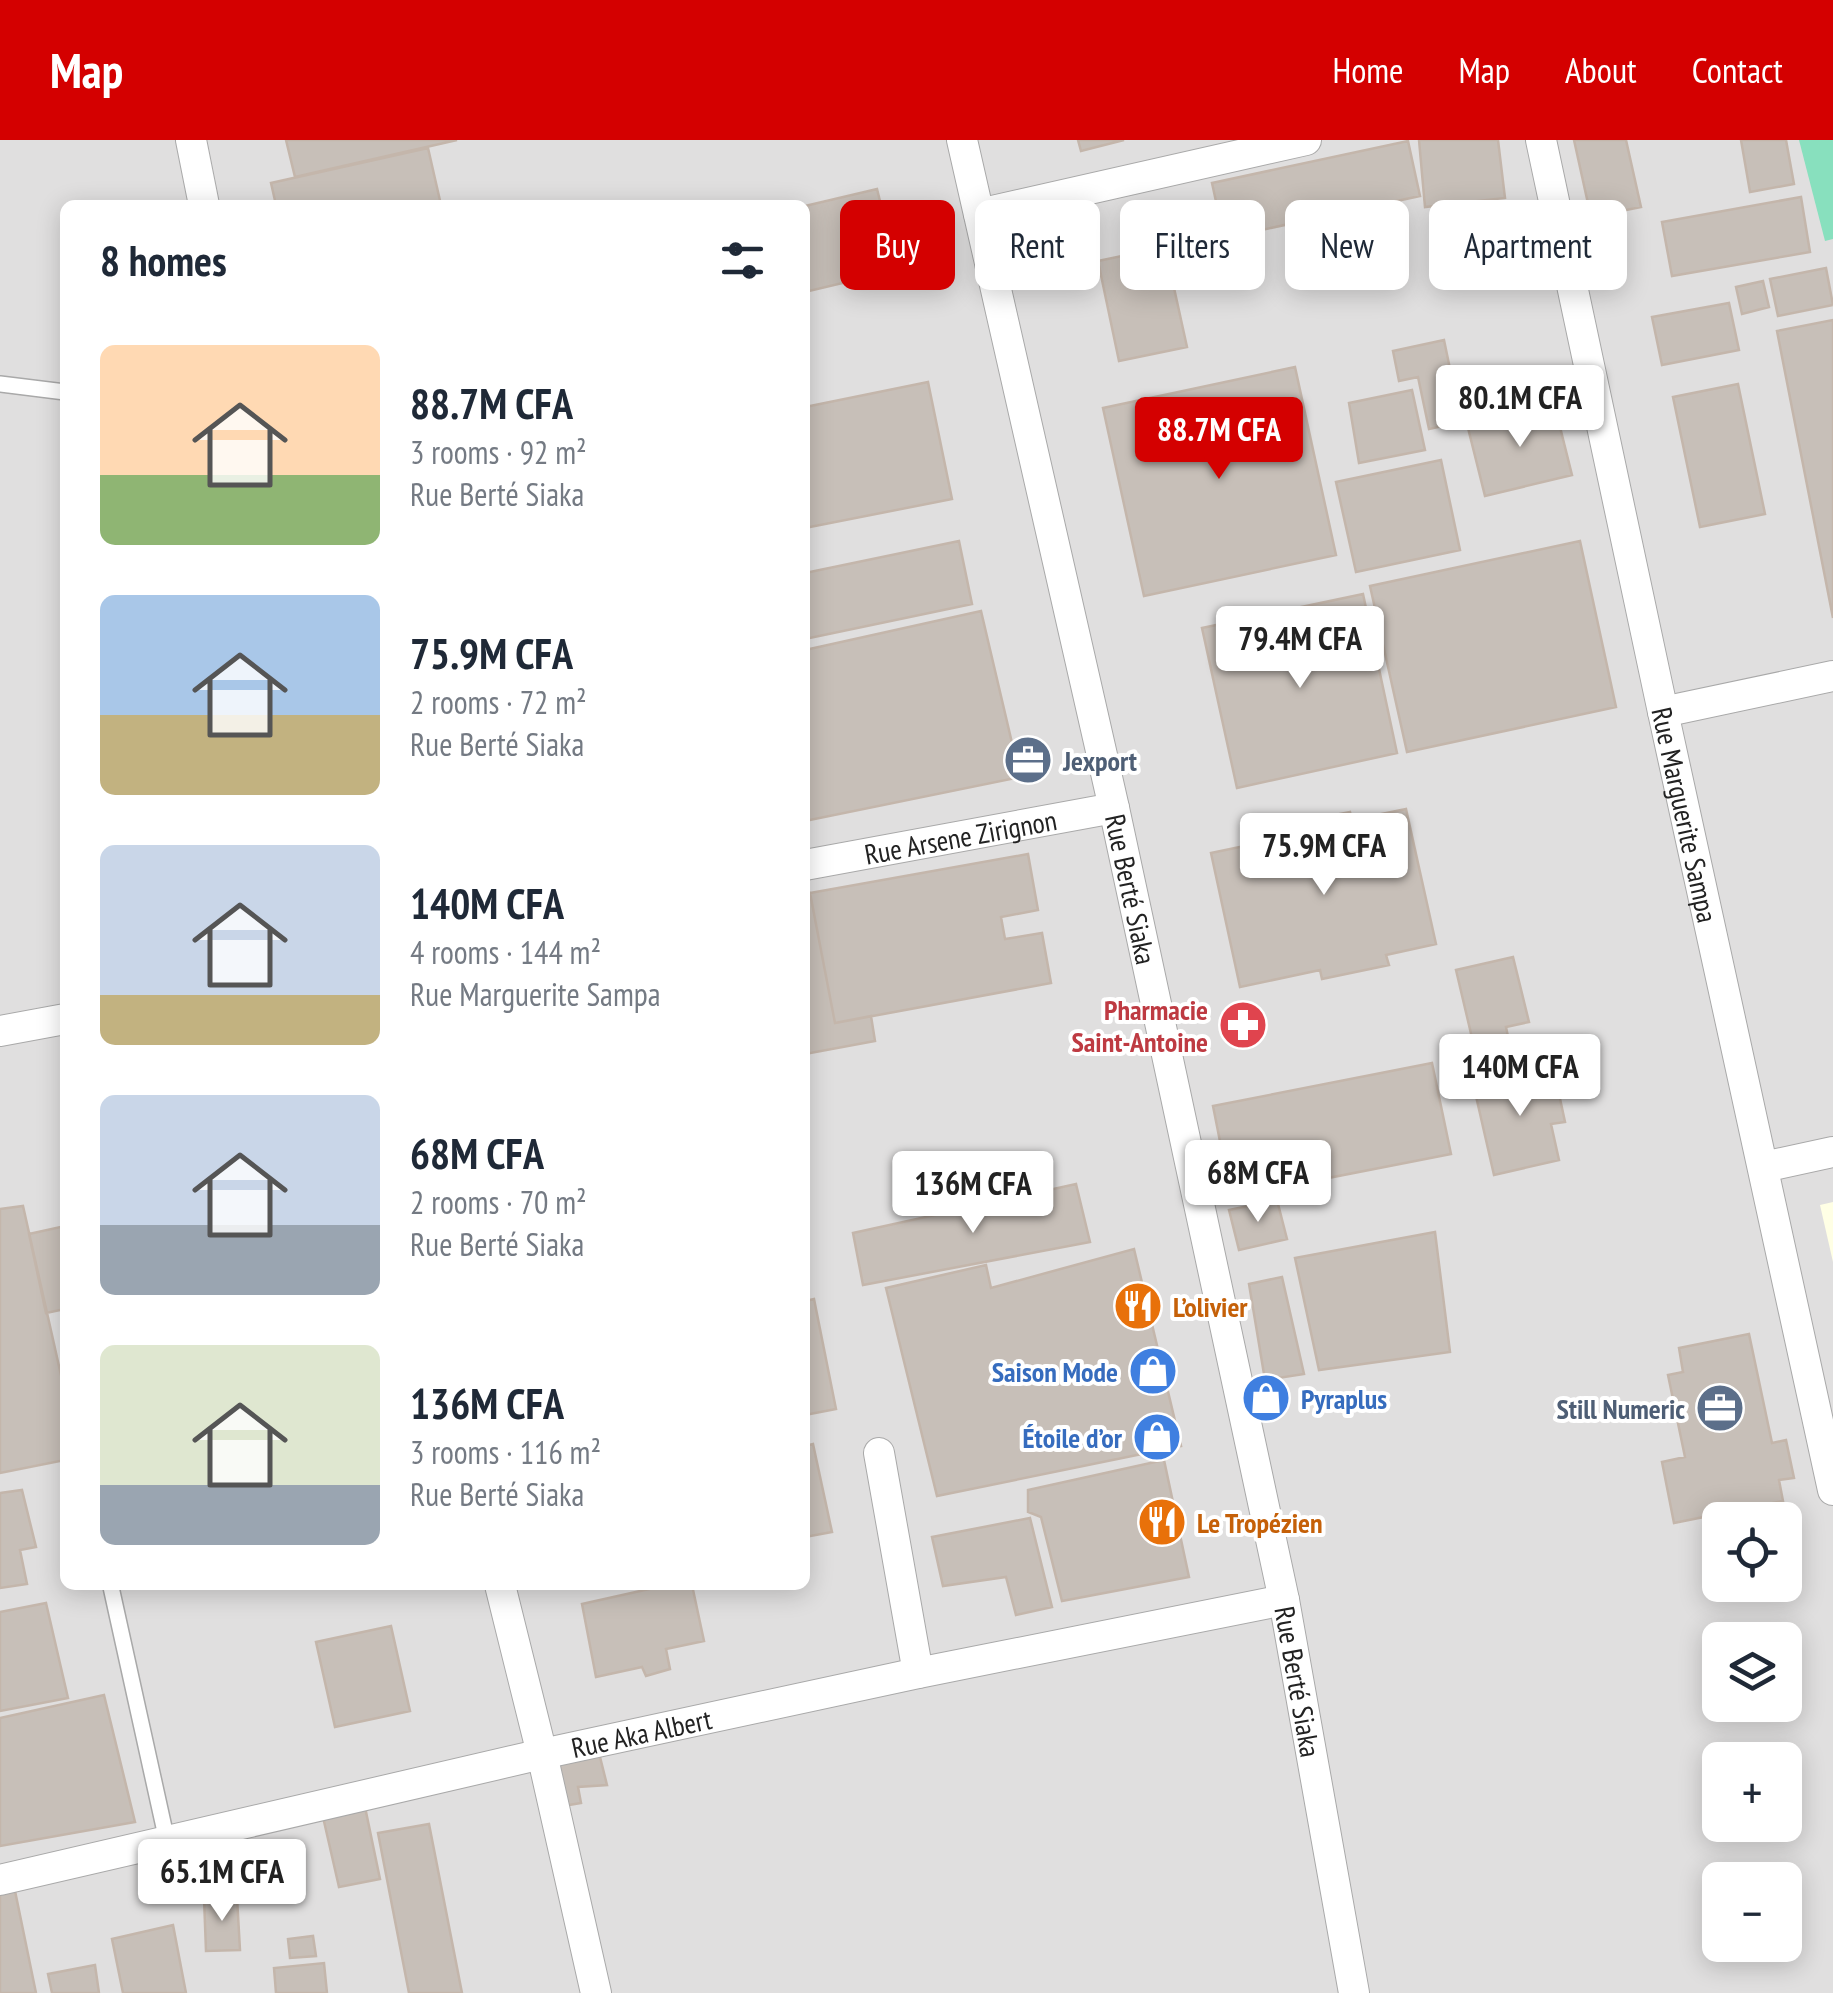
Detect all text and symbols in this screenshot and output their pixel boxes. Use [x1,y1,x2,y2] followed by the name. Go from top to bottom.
[50,39,123,101] text: Map
[1332,47,1404,93] text: Home
[1459,47,1510,93] text: Map
[1565,47,1637,93] text: About
[1692,47,1783,93] text: Contact
[840,200,955,290] chip: Buy
[975,200,1100,290] chip: Rent
[1120,200,1265,290] chip: Filters
[1285,200,1409,290] chip: New
[1429,200,1627,290] chip: Apartment
[100,233,227,288] text: 8 homes
[715,233,770,288] icon: filters
[1406,365,1634,450] pin: 80.1M CFA
[410,376,573,431] text: 88.7M CFA
[1458,376,1582,418] text: 80.1M CFA
[180,385,300,505] icon: home
[1105,397,1333,482] pin: 88.7M CFA
[1157,408,1281,450] text: 88.7M CFA
[410,431,587,473] text: 3 rooms · 92 m²
[410,473,584,515] text: Rue Berté Siaka
[1186,606,1414,691] pin: 79.4M CFA
[1238,617,1362,659] text: 79.4M CFA
[410,626,573,681] text: 75.9M CFA
[180,635,300,755] icon: home
[410,681,587,723] text: 2 rooms · 72 m²
[1644,704,1727,926] street label: Rue Marguerite Sampa
[410,723,584,765] text: Rue Berté Siaka
[1002,734,1054,786] office icon: Jexport
[1062,742,1137,779] place label: Jexport
[861,800,1059,872] street label: Rue Arsene Zirignon
[1097,811,1166,968] street label: Rue Berté Siaka
[1210,813,1438,898] pin: 75.9M CFA
[1262,824,1386,866] text: 75.9M CFA
[410,876,564,931] text: 140M CFA
[180,885,300,1005] icon: home
[410,931,601,973] text: 4 rooms · 144 m²
[410,973,660,1015] text: Rue Marguerite Sampa
[1072,991,1208,1060] place label: Pharmacie Saint-Antoine
[1217,999,1269,1051] pharmacy icon: Pharmacie Saint-Antoine
[1417,1034,1623,1119] pin: 140M CFA
[1461,1045,1579,1087] text: 140M CFA
[410,1126,544,1181] text: 68M CFA
[180,1135,300,1255] icon: home
[1166,1140,1350,1225] pin: 68M CFA
[870,1151,1076,1236] pin: 136M CFA
[1207,1151,1309,1193] text: 68M CFA
[914,1162,1032,1204] text: 136M CFA
[410,1181,587,1223] text: 2 rooms · 70 m²
[410,1223,584,1265] text: Rue Berté Siaka
[1112,1280,1164,1332] restaurant icon: L’olivier
[1173,1288,1248,1325] place label: L’olivier
[1127,1345,1179,1397] shop icon: Saison Mode
[992,1353,1118,1390] place label: Saison Mode
[1240,1372,1292,1424] shop icon: Pyraplus
[410,1376,564,1431] text: 136M CFA
[1301,1380,1387,1417] place label: Pyraplus
[1694,1382,1746,1434] office icon: Still Numeric
[180,1385,300,1505] icon: home
[1556,1390,1685,1427] place label: Still Numeric
[1131,1411,1183,1463] shop icon: Étoile d’or
[1023,1419,1123,1456] place label: Étoile d’or
[410,1431,601,1473] text: 3 rooms · 116 m²
[410,1473,584,1515] text: Rue Berté Siaka
[1136,1496,1188,1548] restaurant icon: Le Tropézien
[1702,1502,1802,1962] map controls
[1702,1502,1802,1602] button: locate
[1197,1504,1323,1541] place label: Le Tropézien
[1267,1603,1330,1760] street label: Rue Berté Siaka
[1702,1622,1802,1722] button: layers
[568,1699,715,1766] street label: Rue Aka Albert
[1702,1742,1802,1842] button: +
[108,1839,336,1924] pin: 65.1M CFA
[160,1850,284,1892] text: 65.1M CFA
[1702,1862,1802,1962] button: −

